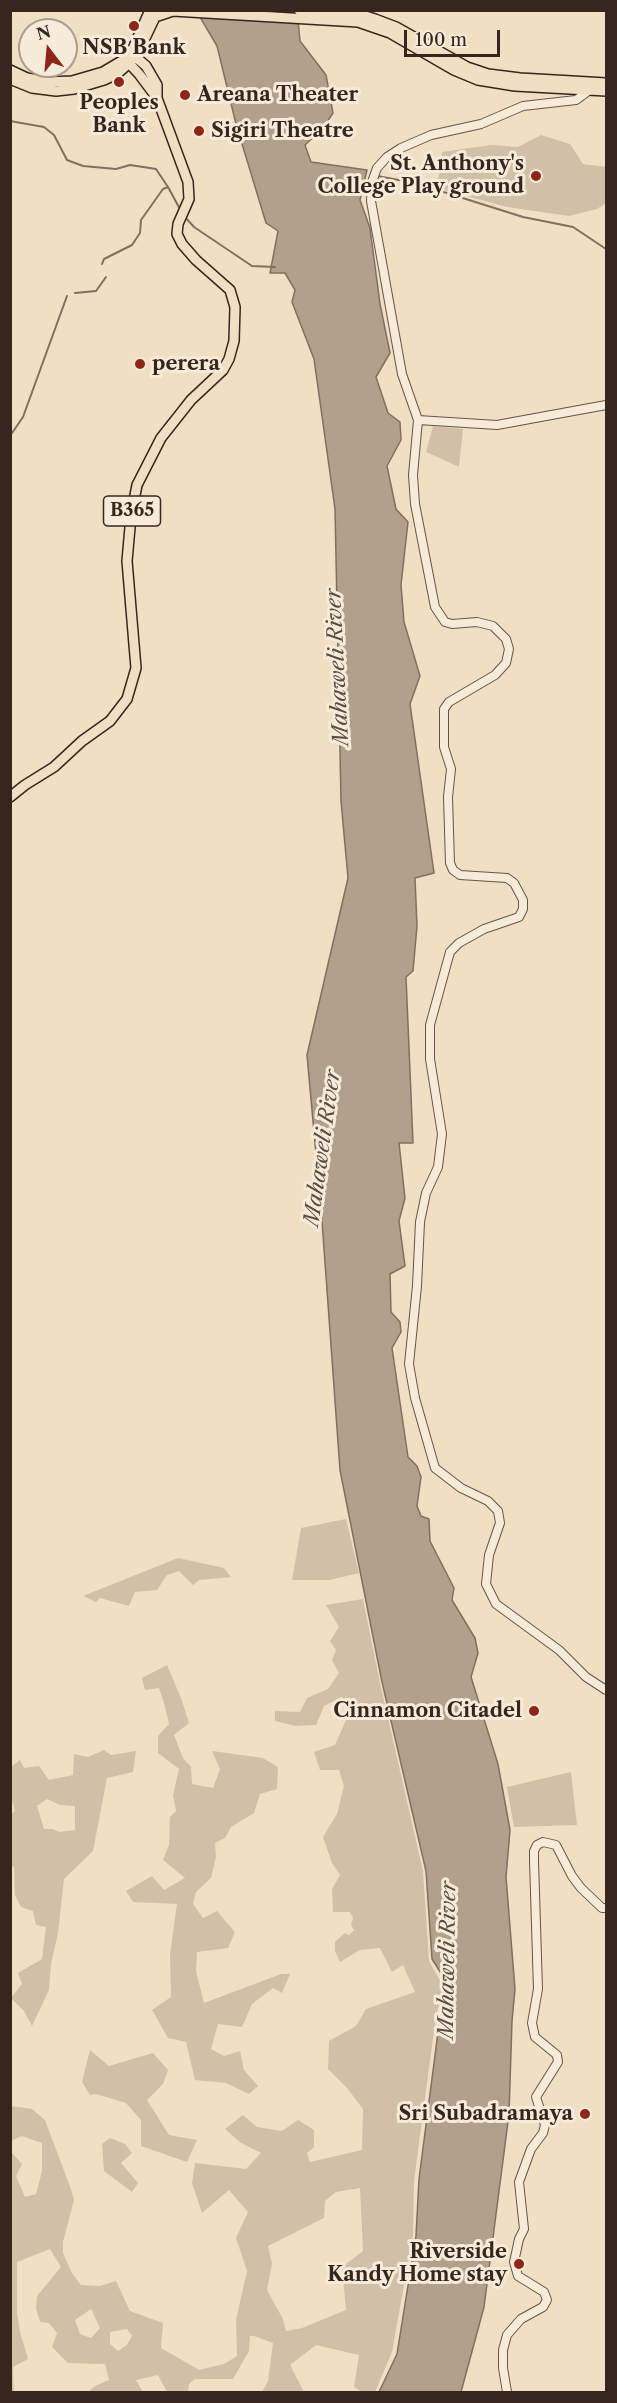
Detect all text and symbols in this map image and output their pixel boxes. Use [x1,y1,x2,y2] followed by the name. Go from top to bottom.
[18,18,78,78] north arrow
[407,18,503,56] scale bar
[127,19,141,33] marker: NSB Bank
[34,21,53,44] text: N
[415,29,467,51] text: 100 m
[82,36,186,60] place label: NSB Bank
[112,75,126,89] marker: Peoples Bank
[197,83,358,107] place label: Areana Theater
[178,88,192,102] marker: Areana Theater
[79,91,159,138] place label: Peoples Bank
[211,119,354,143] place label: Sigiri Theatre
[192,124,206,138] marker: Sigiri Theatre
[317,152,524,199] place label: St. Anthony's College Play ground
[529,169,543,183] marker: St. Anthony's College Play ground
[152,352,220,376] place label: perera
[133,357,147,371] marker: perera
[104,496,160,526] road number: B365
[321,588,355,746] water label: Mahaweli River
[300,1068,346,1228] water label: Mahaweli River
[333,1699,522,1723] place label: Cinnamon Citadel
[527,1704,541,1718] marker: Cinnamon Citadel
[434,1881,462,2039] water label: Mahaweli River
[399,2102,573,2126] place label: Sri Subadramaya
[578,2107,592,2121] marker: Sri Subadramaya
[327,2240,507,2287] place label: Riverside Kandy Home stay
[512,2257,526,2271] marker: Riverside Kandy Home stay

